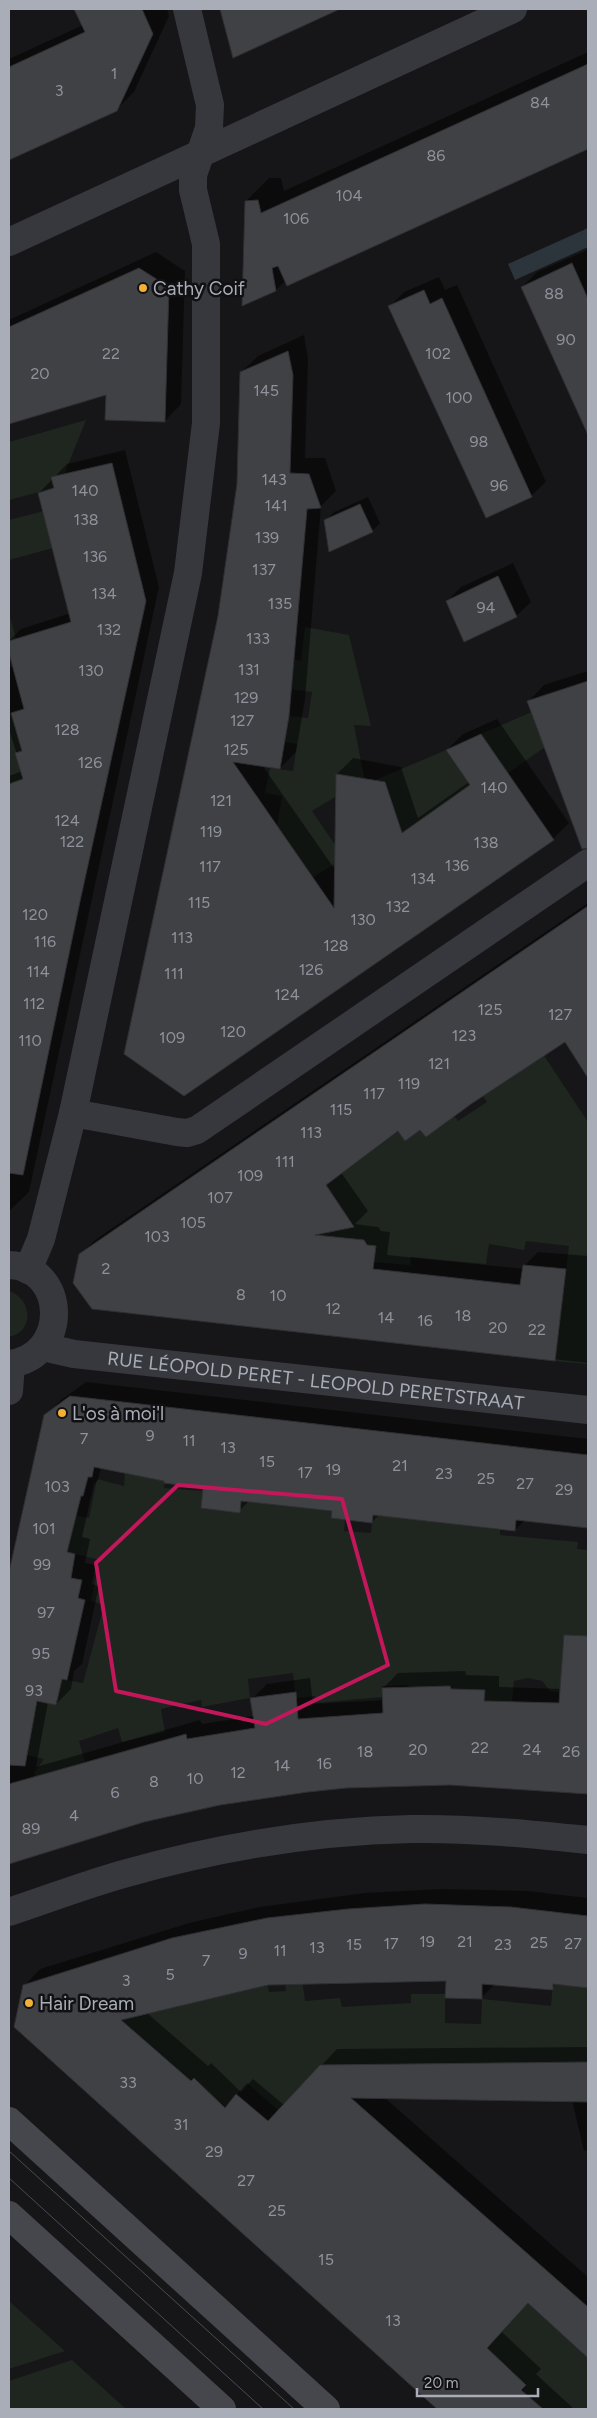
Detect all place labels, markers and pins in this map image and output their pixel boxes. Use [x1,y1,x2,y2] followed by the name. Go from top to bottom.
[153,277,245,300] place label: Cathy Coif
[137,282,149,294] marker: Cathy Coif
[72,1402,164,1425] place label: L'os à moi'l
[56,1407,68,1419] marker: L'os à moi'l
[39,1992,134,2015] place label: Hair Dream
[23,1997,35,2009] marker: Hair Dream

